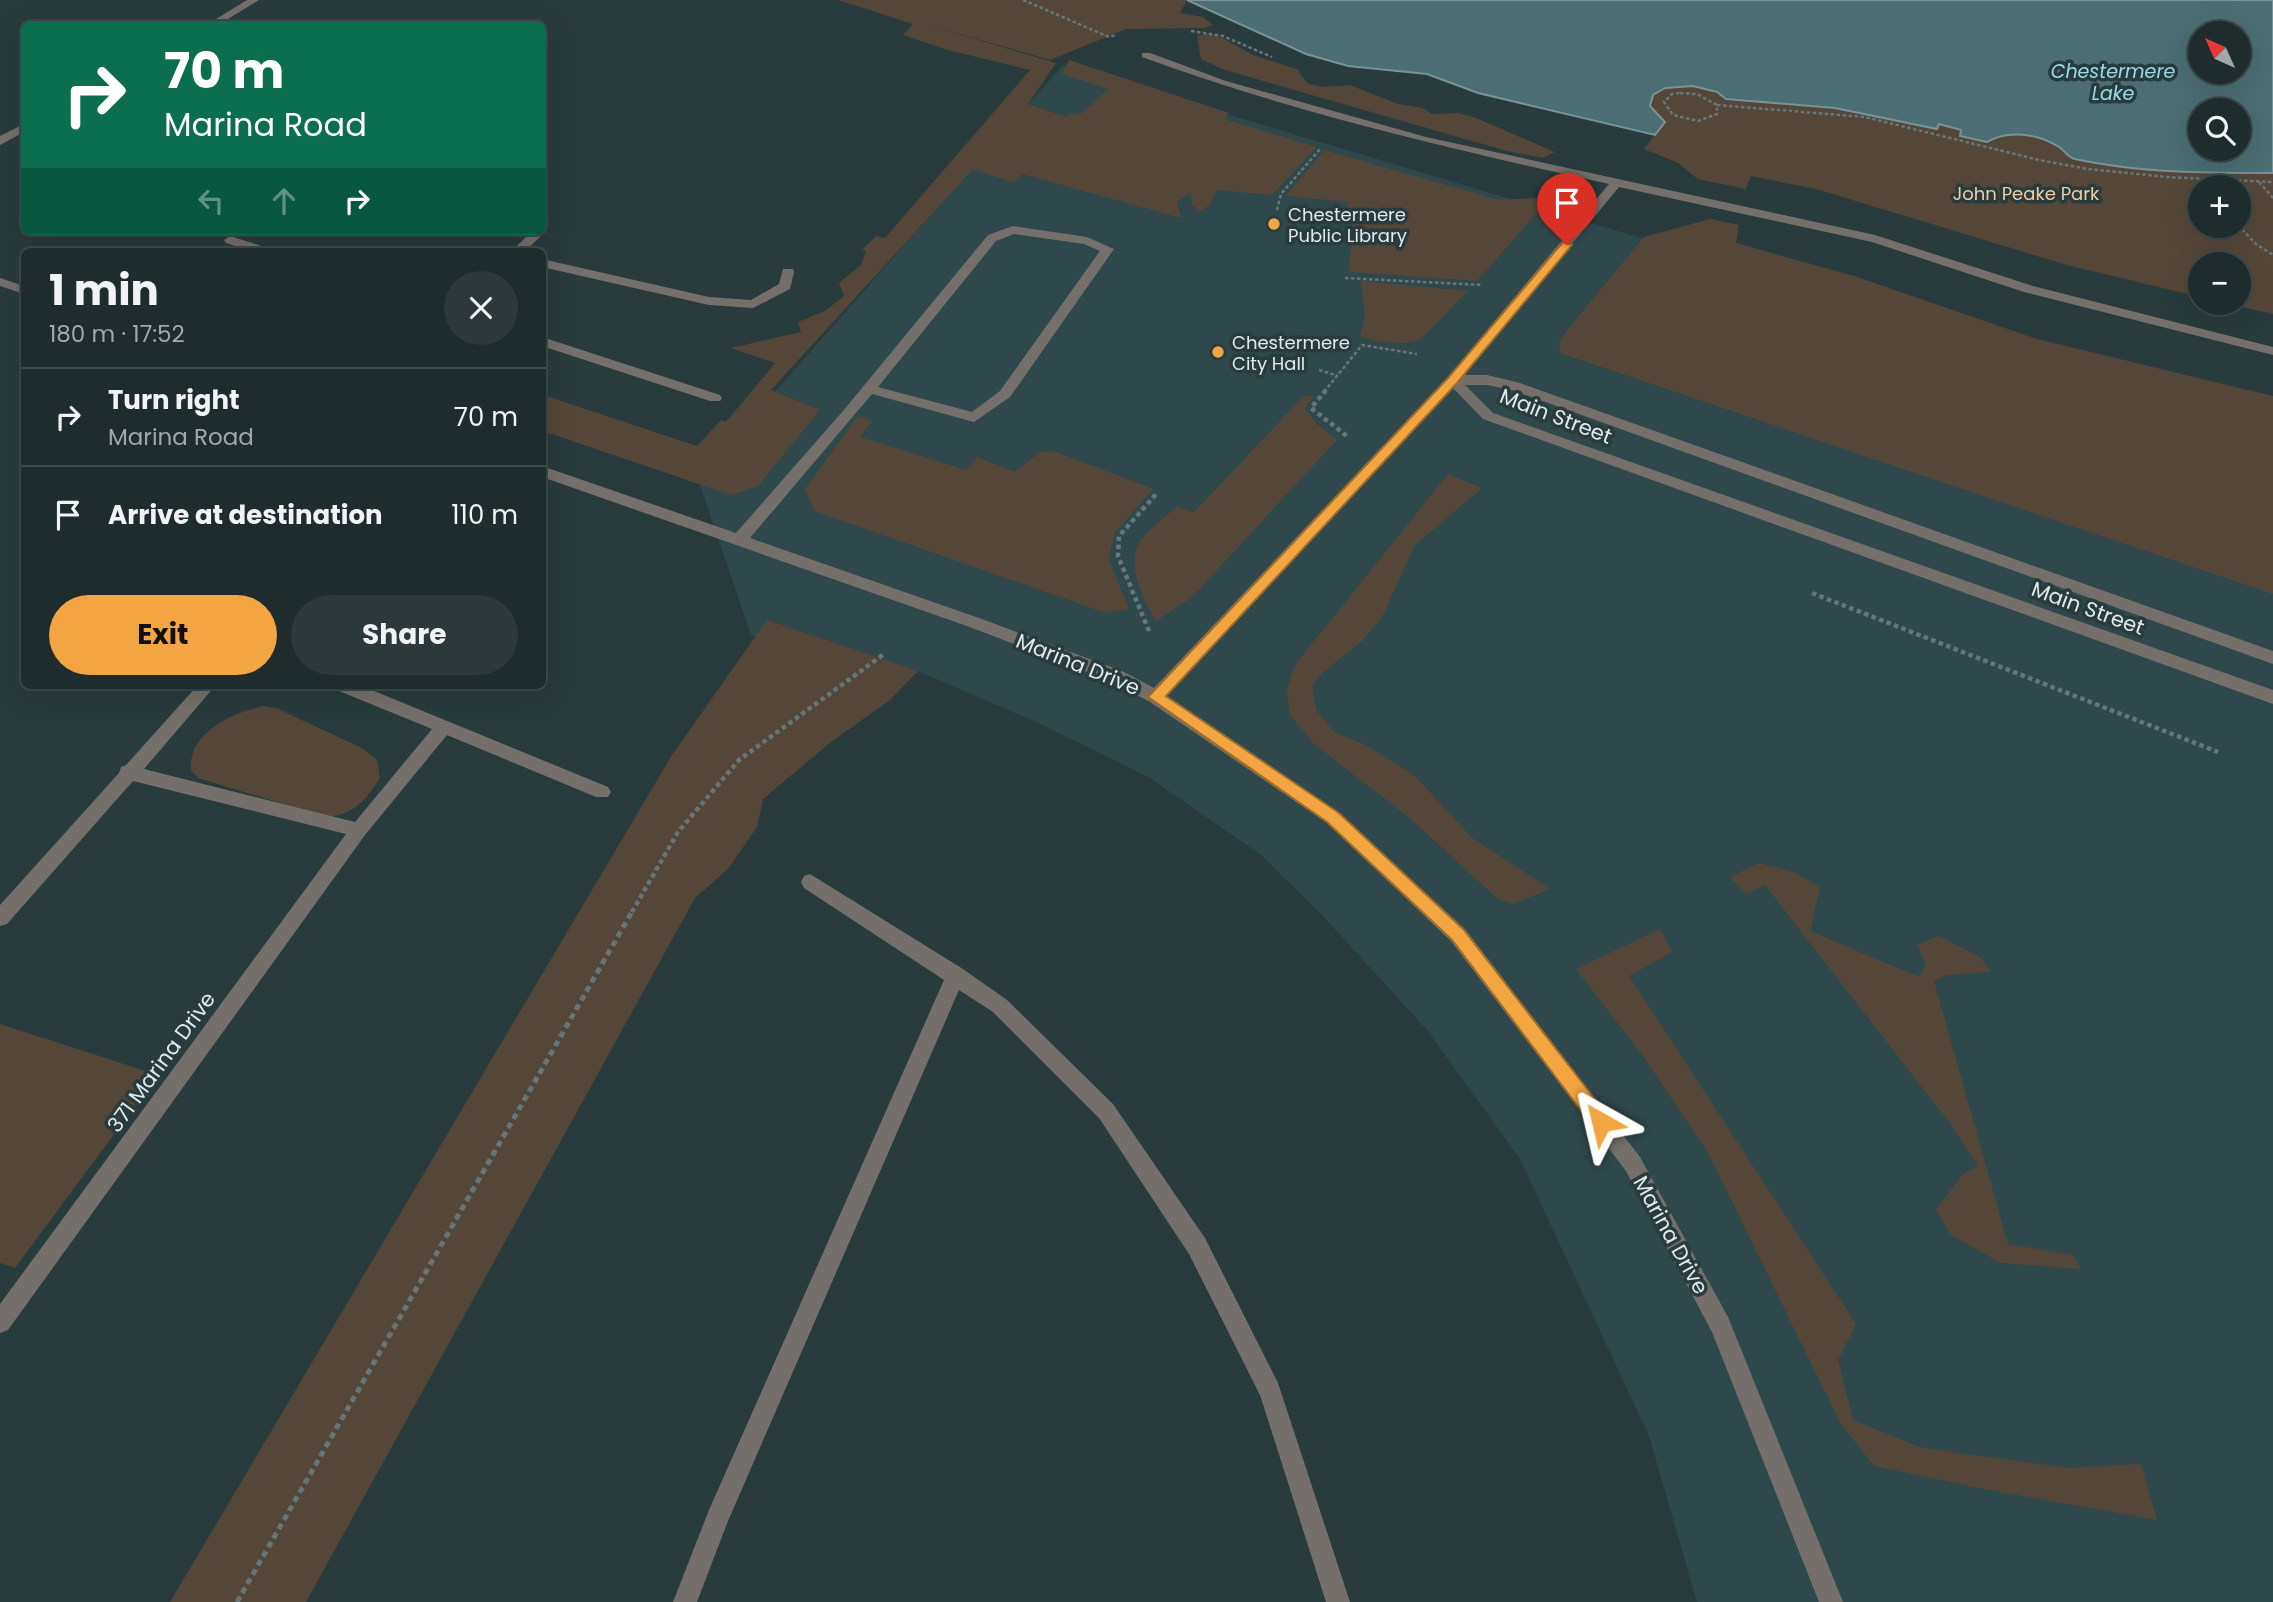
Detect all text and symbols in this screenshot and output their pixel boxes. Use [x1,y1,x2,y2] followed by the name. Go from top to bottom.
[2188,21,2250,84] north arrow
[2188,21,2251,315] map controls
[164,37,284,105] text: 70 m
[49,49,140,140] icon: right
[2051,58,2175,107] water label: Chestermere Lake
[2188,98,2251,161] button: search
[164,102,367,147] text: Marina Road
[1537,173,1597,245] pin
[2188,175,2251,238] button: +
[1953,181,2100,206] park label: John Peake Park
[192,182,230,220] icon: left
[265,182,303,220] icon: ahead
[338,182,376,220] icon: right
[1548,184,1586,222] icon: arrive
[1288,202,1407,248] place label: Chestermere Public Library
[1266,216,1282,232] marker: Chestermere Public Library
[2188,252,2251,315] button: −
[49,261,159,320] text: 1 min
[444,271,518,345] button: close
[49,318,185,350] text: 180 m · 17:52
[1232,330,1350,376] place label: Chestermere City Hall
[1210,344,1226,360] marker: Chestermere City Hall
[1496,381,1616,451] street label: Main Street
[108,382,240,418] text: Turn right
[49,398,87,436] icon: right
[454,399,518,435] text: 70 m
[108,421,254,453] text: Marina Road
[49,496,87,534] icon: arrive
[108,497,383,533] text: Arrive at destination
[451,497,518,533] text: 110 m
[2028,574,2148,642] street label: Main Street
[49,595,277,675] button: Exit
[291,595,518,675] button: Share
[1012,626,1144,702] street label: Marina Drive
[100,986,222,1138] street label: 371 Marina Drive
[1564,1085,1638,1159] position arrow
[1627,1171,1715,1299] street label: Marina Drive

